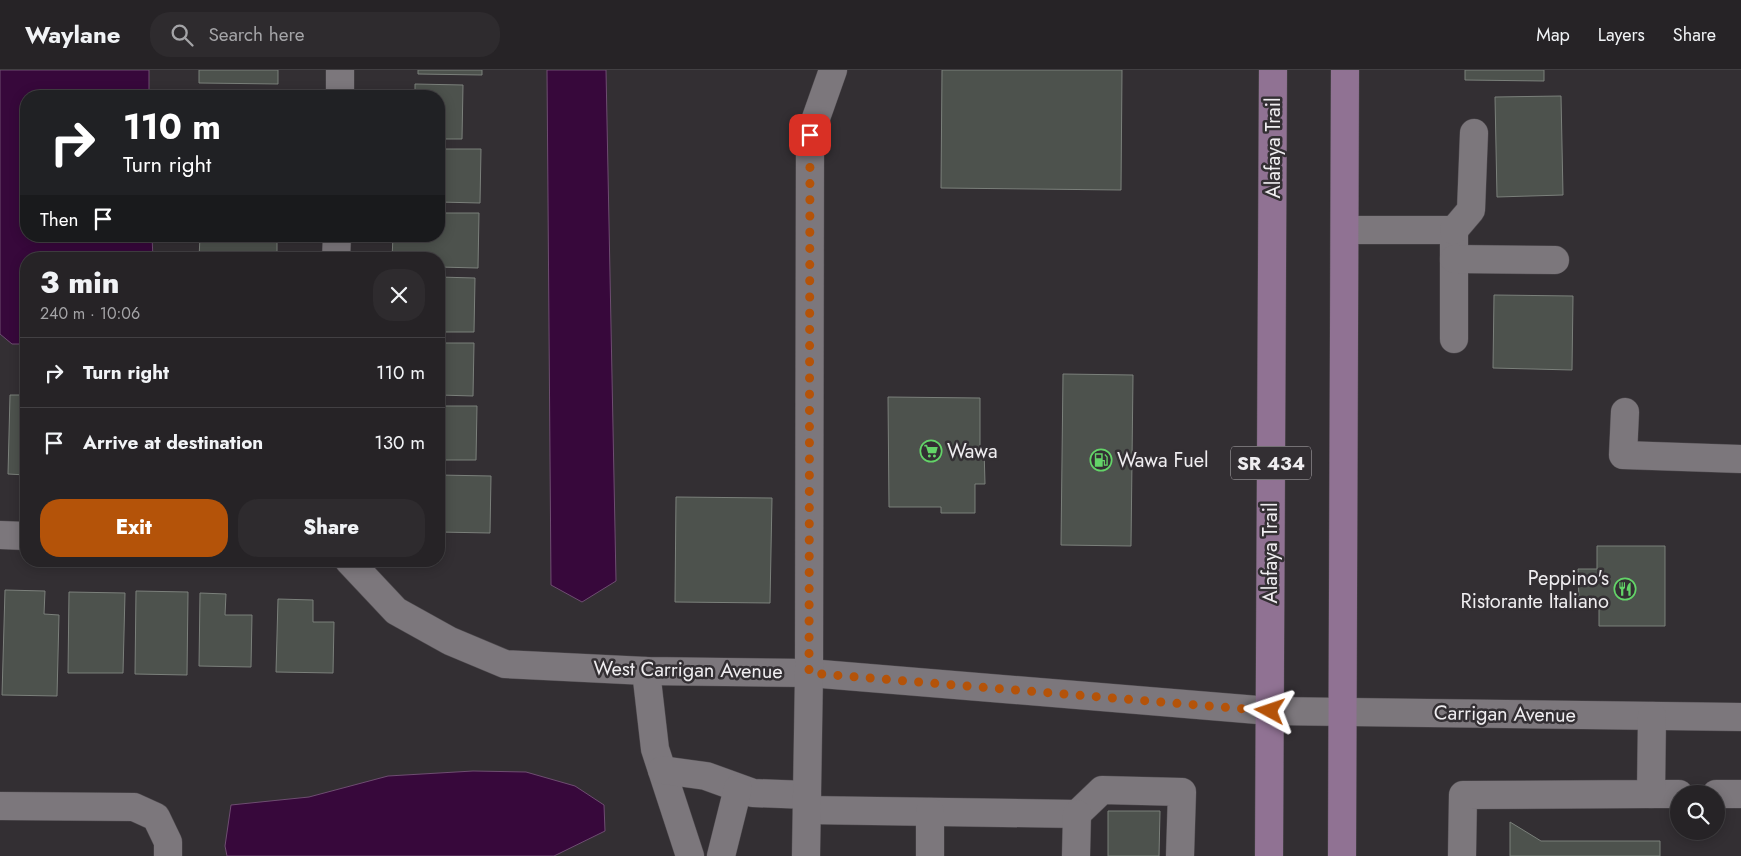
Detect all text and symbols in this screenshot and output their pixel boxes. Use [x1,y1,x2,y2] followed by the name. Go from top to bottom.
[150,12,500,57] search box
[25,17,120,52] text: Waylane
[168,21,196,49] icon: search
[208,21,305,48] text: Search here
[1536,22,1570,48] text: Map
[1598,22,1645,48] text: Layers
[1673,22,1716,48] text: Share
[1259,97,1288,199] street label: Alafaya Trail
[123,102,221,152] text: 110 m
[40,110,105,175] icon: right
[789,114,831,156] pin
[796,121,824,149] icon: arrive
[123,148,211,180] text: Turn right
[89,205,117,233] icon: arrive
[40,206,79,233] text: Then
[40,261,119,304] text: 3 min
[373,269,425,321] button: close
[40,302,140,325] text: 240 m · 10:06
[40,359,68,387] icon: right
[83,359,169,386] text: Turn right
[376,359,425,386] text: 110 m
[40,429,68,457] icon: arrive
[83,429,263,456] text: Arrive at destination
[374,429,425,456] text: 130 m
[947,437,998,466] place label: Wawa
[919,439,943,463] supermarket icon: Wawa
[1117,446,1209,475] place label: Wawa Fuel
[1231,446,1311,479] road number: SR 434
[1089,448,1113,472] fuel station icon: Wawa Fuel
[40,499,228,557] button: Exit
[238,499,425,557] button: Share
[1256,502,1285,604] street label: Alafaya Trail
[1461,564,1609,616] place label: Peppino's Ristorante Italiano
[1613,577,1637,601] restaurant icon: Peppino's Ristorante Italiano
[593,654,783,686] street label: West Carrigan Avenue
[1243,684,1295,736] position arrow
[1434,698,1576,730] street label: Carrigan Avenue
[1670,785,1725,840] map controls
[1670,785,1725,840] button: search

